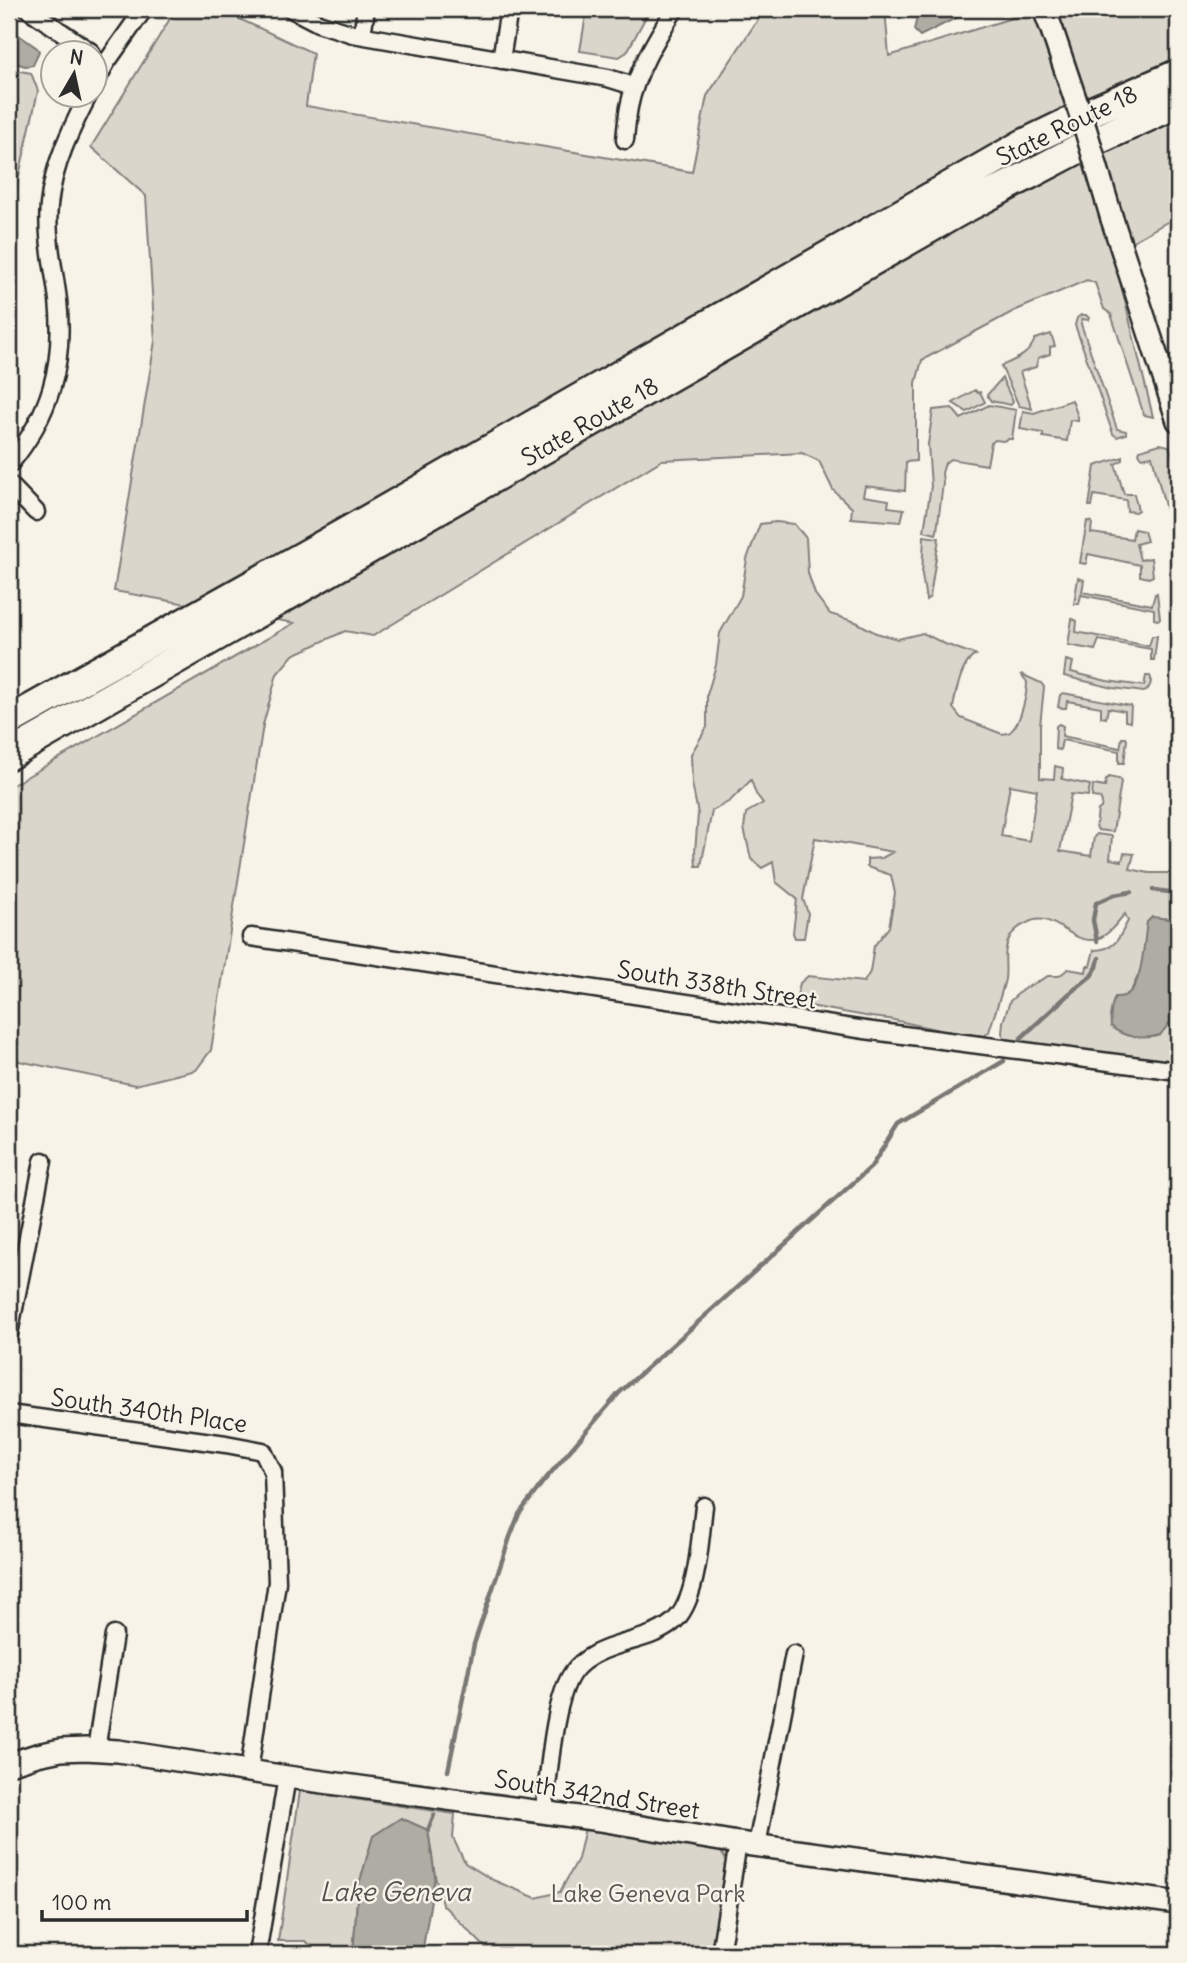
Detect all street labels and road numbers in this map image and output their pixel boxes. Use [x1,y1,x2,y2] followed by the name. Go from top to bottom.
[991,78,1142,172] street label: State Route 18
[515,370,664,473] street label: State Route 18
[615,953,819,1015] street label: South 338th Street
[49,1381,249,1439] street label: South 340th Place
[493,1763,702,1825] street label: South 342nd Street

